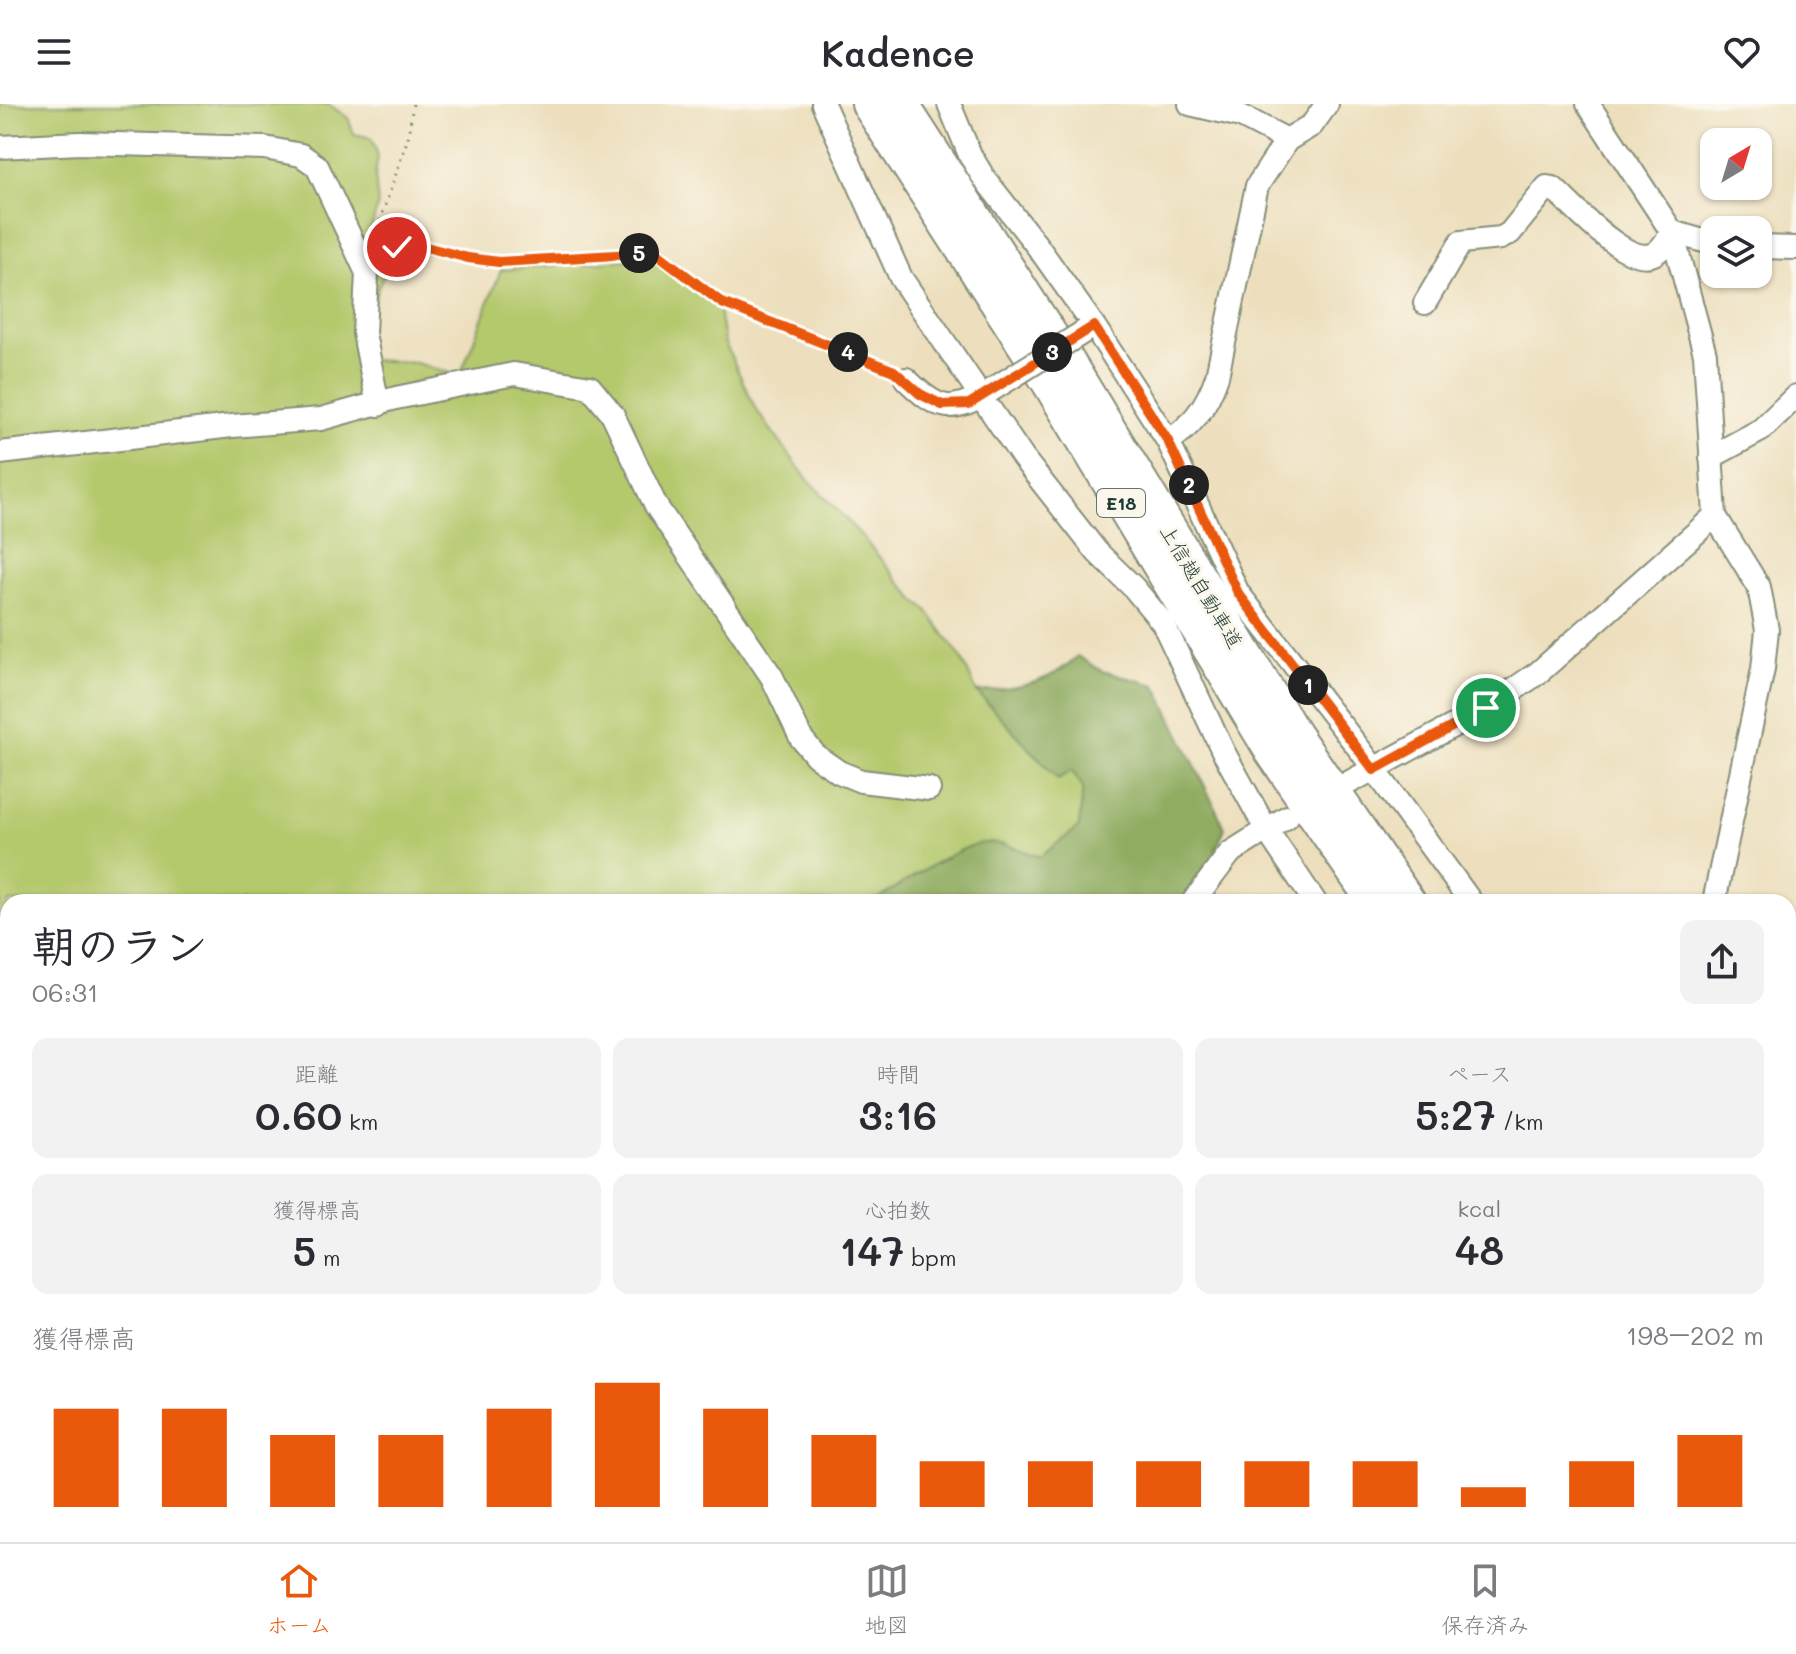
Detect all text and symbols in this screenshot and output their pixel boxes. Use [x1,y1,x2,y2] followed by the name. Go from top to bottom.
[821,29,975,76] text: Kadence
[32,30,76,74] icon: menu
[1720,30,1764,74] icon: heart
[1700,128,1772,200] north arrow
[1700,128,1772,288] map controls
[363,213,431,281] pin
[1700,216,1772,288] button: layers
[375,225,419,269] icon: check
[619,233,659,273] pin: 5
[633,238,645,267] text: 5
[828,332,868,372] pin: 4
[1032,332,1072,372] pin: 3
[841,337,855,366] text: 4
[1045,337,1059,366] text: 3
[1169,465,1209,505] pin: 2
[1183,470,1195,499] text: 2
[1097,489,1145,517] road number: E18
[1155,519,1249,653] street label: 上信越自動車道
[1288,665,1328,705] pin: 1
[1303,670,1313,699] text: 1
[1452,674,1520,742] pin
[1464,686,1508,730] icon: arrive
[32,916,208,973] text: 朝のラン
[1680,920,1764,1004] button: share
[32,975,99,1009] text: 06:31
[295,1059,339,1088] text: 距離
[876,1059,920,1088] text: 時間
[1447,1059,1512,1088] text: ペース
[255,1088,342,1140] text: 0.60
[859,1088,937,1140] text: 3:16
[1415,1088,1496,1140] text: 5:27
[342,1107,378,1136] text: km
[1496,1107,1544,1136] text: /km
[1457,1194,1501,1223] text: kcal
[273,1195,361,1224] text: 獲得標高
[865,1195,931,1224] text: 心拍数
[1455,1223,1504,1275] text: 48
[293,1224,316,1276] text: 5
[840,1224,904,1276] text: 147
[316,1243,341,1272] text: m
[904,1243,956,1272] text: bpm
[1626,1318,1764,1352] text: 198–202 m
[32,1321,136,1355] text: 獲得標高
[266,1559,332,1639] tab: ホーム
[865,1559,909,1639] tab: 地図
[1441,1559,1530,1639] tab: 保存済み

